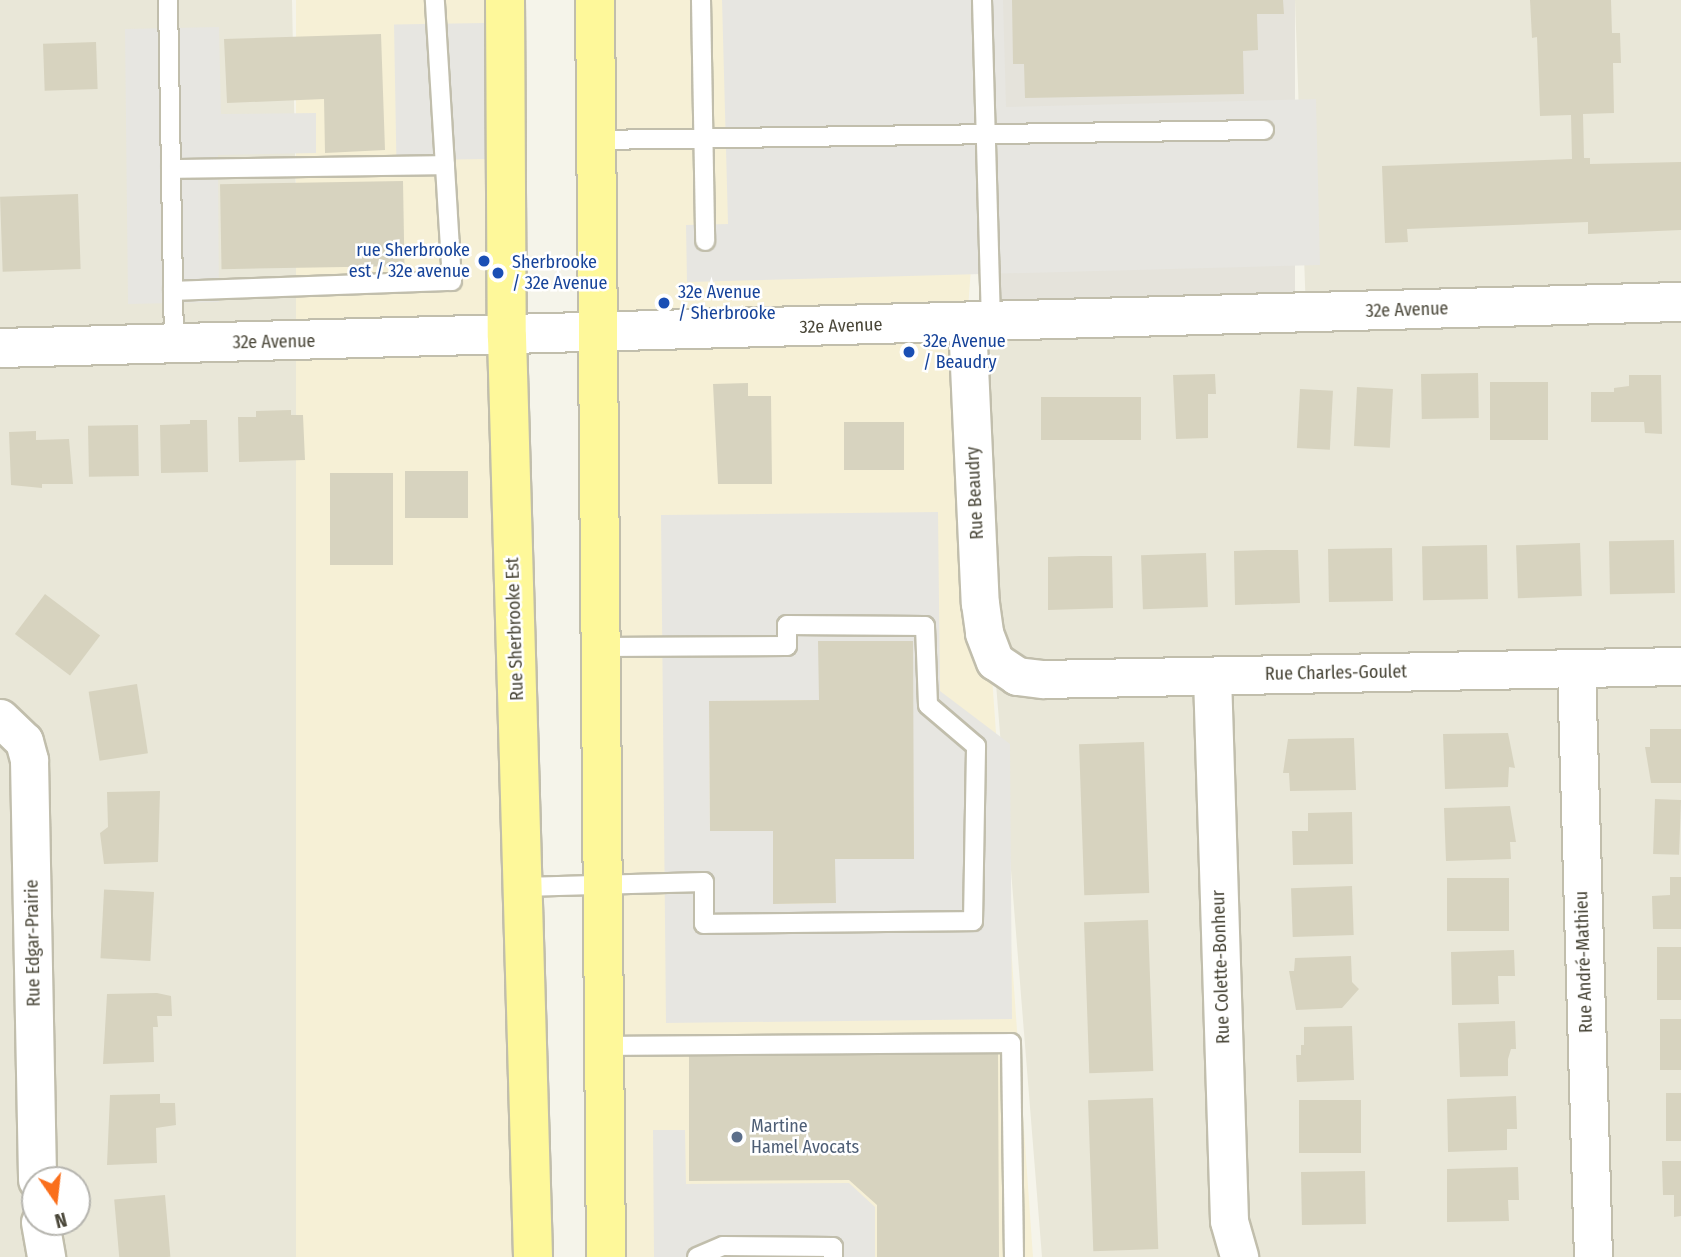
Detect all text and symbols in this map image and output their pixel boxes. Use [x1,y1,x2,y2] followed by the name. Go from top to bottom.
[349,240,470,282] place label: rue Sherbrooke est / 32e avenue
[512,252,607,294] place label: Sherbrooke / 32e Avenue
[476,253,492,269] marker: rue Sherbrooke est / 32e avenue
[490,265,506,281] marker: Sherbrooke / 32e Avenue
[678,282,776,324] place label: 32e Avenue / Sherbrooke
[656,295,672,311] marker: 32e Avenue / Sherbrooke
[1365,298,1449,322] street label: 32e Avenue
[799,314,883,338] street label: 32e Avenue
[232,330,316,354] street label: 32e Avenue
[923,331,1006,374] place label: 32e Avenue / Beaudry
[901,344,917,360] marker: 32e Avenue / Beaudry
[962,446,988,540] street label: Rue Beaudry
[502,557,528,701] street label: Rue Sherbrooke Est
[1265,661,1407,685] street label: Rue Charles-Goulet
[21,879,45,1007] street label: Rue Edgar-Prairie
[1208,890,1234,1044] street label: Rue Colette-Bonheur
[1571,891,1597,1033] street label: Rue André-Mathieu
[751,1116,859,1158] place label: Martine Hamel Avocats
[729,1129,745,1145] marker: Martine Hamel Avocats
[21,1166,91,1236] north arrow
[52,1207,69,1232] text: N

